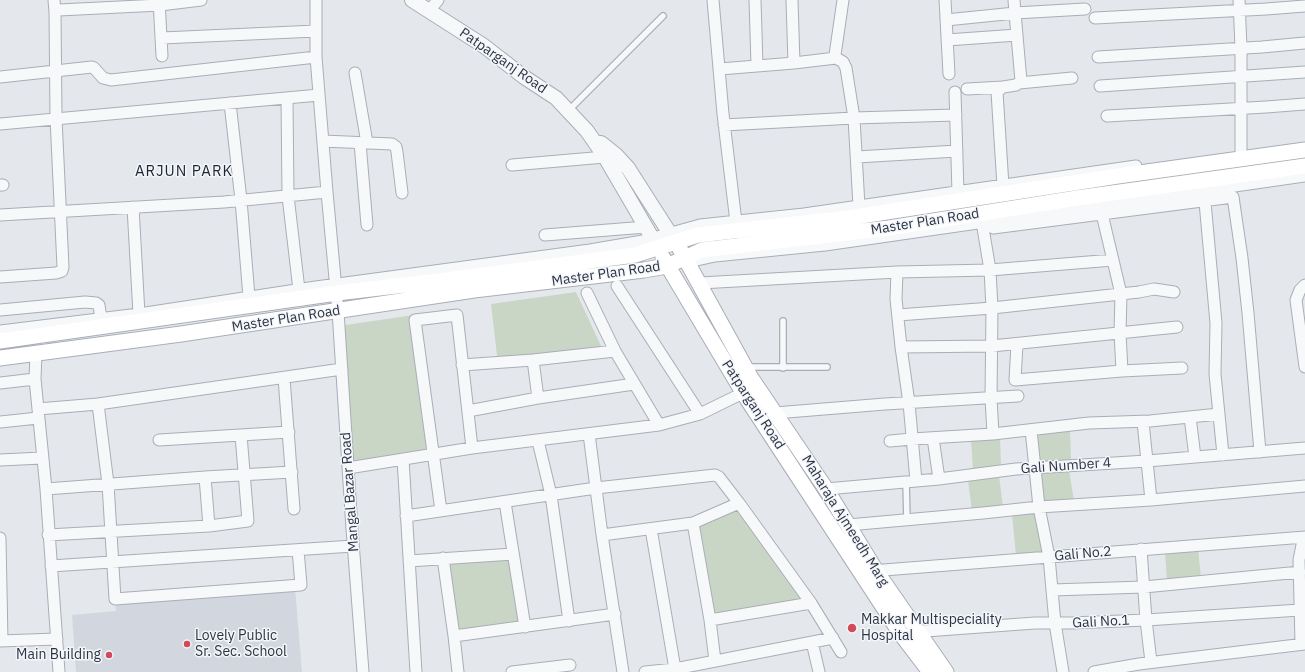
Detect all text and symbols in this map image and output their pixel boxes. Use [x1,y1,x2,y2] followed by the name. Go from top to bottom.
[456,25,550,97] street label: Patparganj Road
[135,163,233,181] district label: ARJUN PARK
[869,205,981,239] street label: Master Plan Road
[550,258,662,290] street label: Master Plan Road
[230,302,342,336] street label: Master Plan Road
[718,357,788,453] street label: Patparganj Road
[337,432,363,552] street label: Mangal Bazar Road
[798,452,892,590] street label: Maharaja Ajmeedh Marg
[1020,454,1112,478] street label: Gali Number 4
[1054,543,1112,565] street label: Gali No.2
[861,612,1002,644] place label: Makkar Multispeciality Hospital
[1072,612,1130,632] street label: Gali No.1
[846,622,858,634] marker: Makkar Multispeciality Hospital
[195,628,287,660] place label: Lovely Public Sr. Sec. School
[182,639,192,649] marker: Lovely Public Sr. Sec. School
[16,647,101,663] place label: Main Building
[104,650,114,660] marker: Main Building

